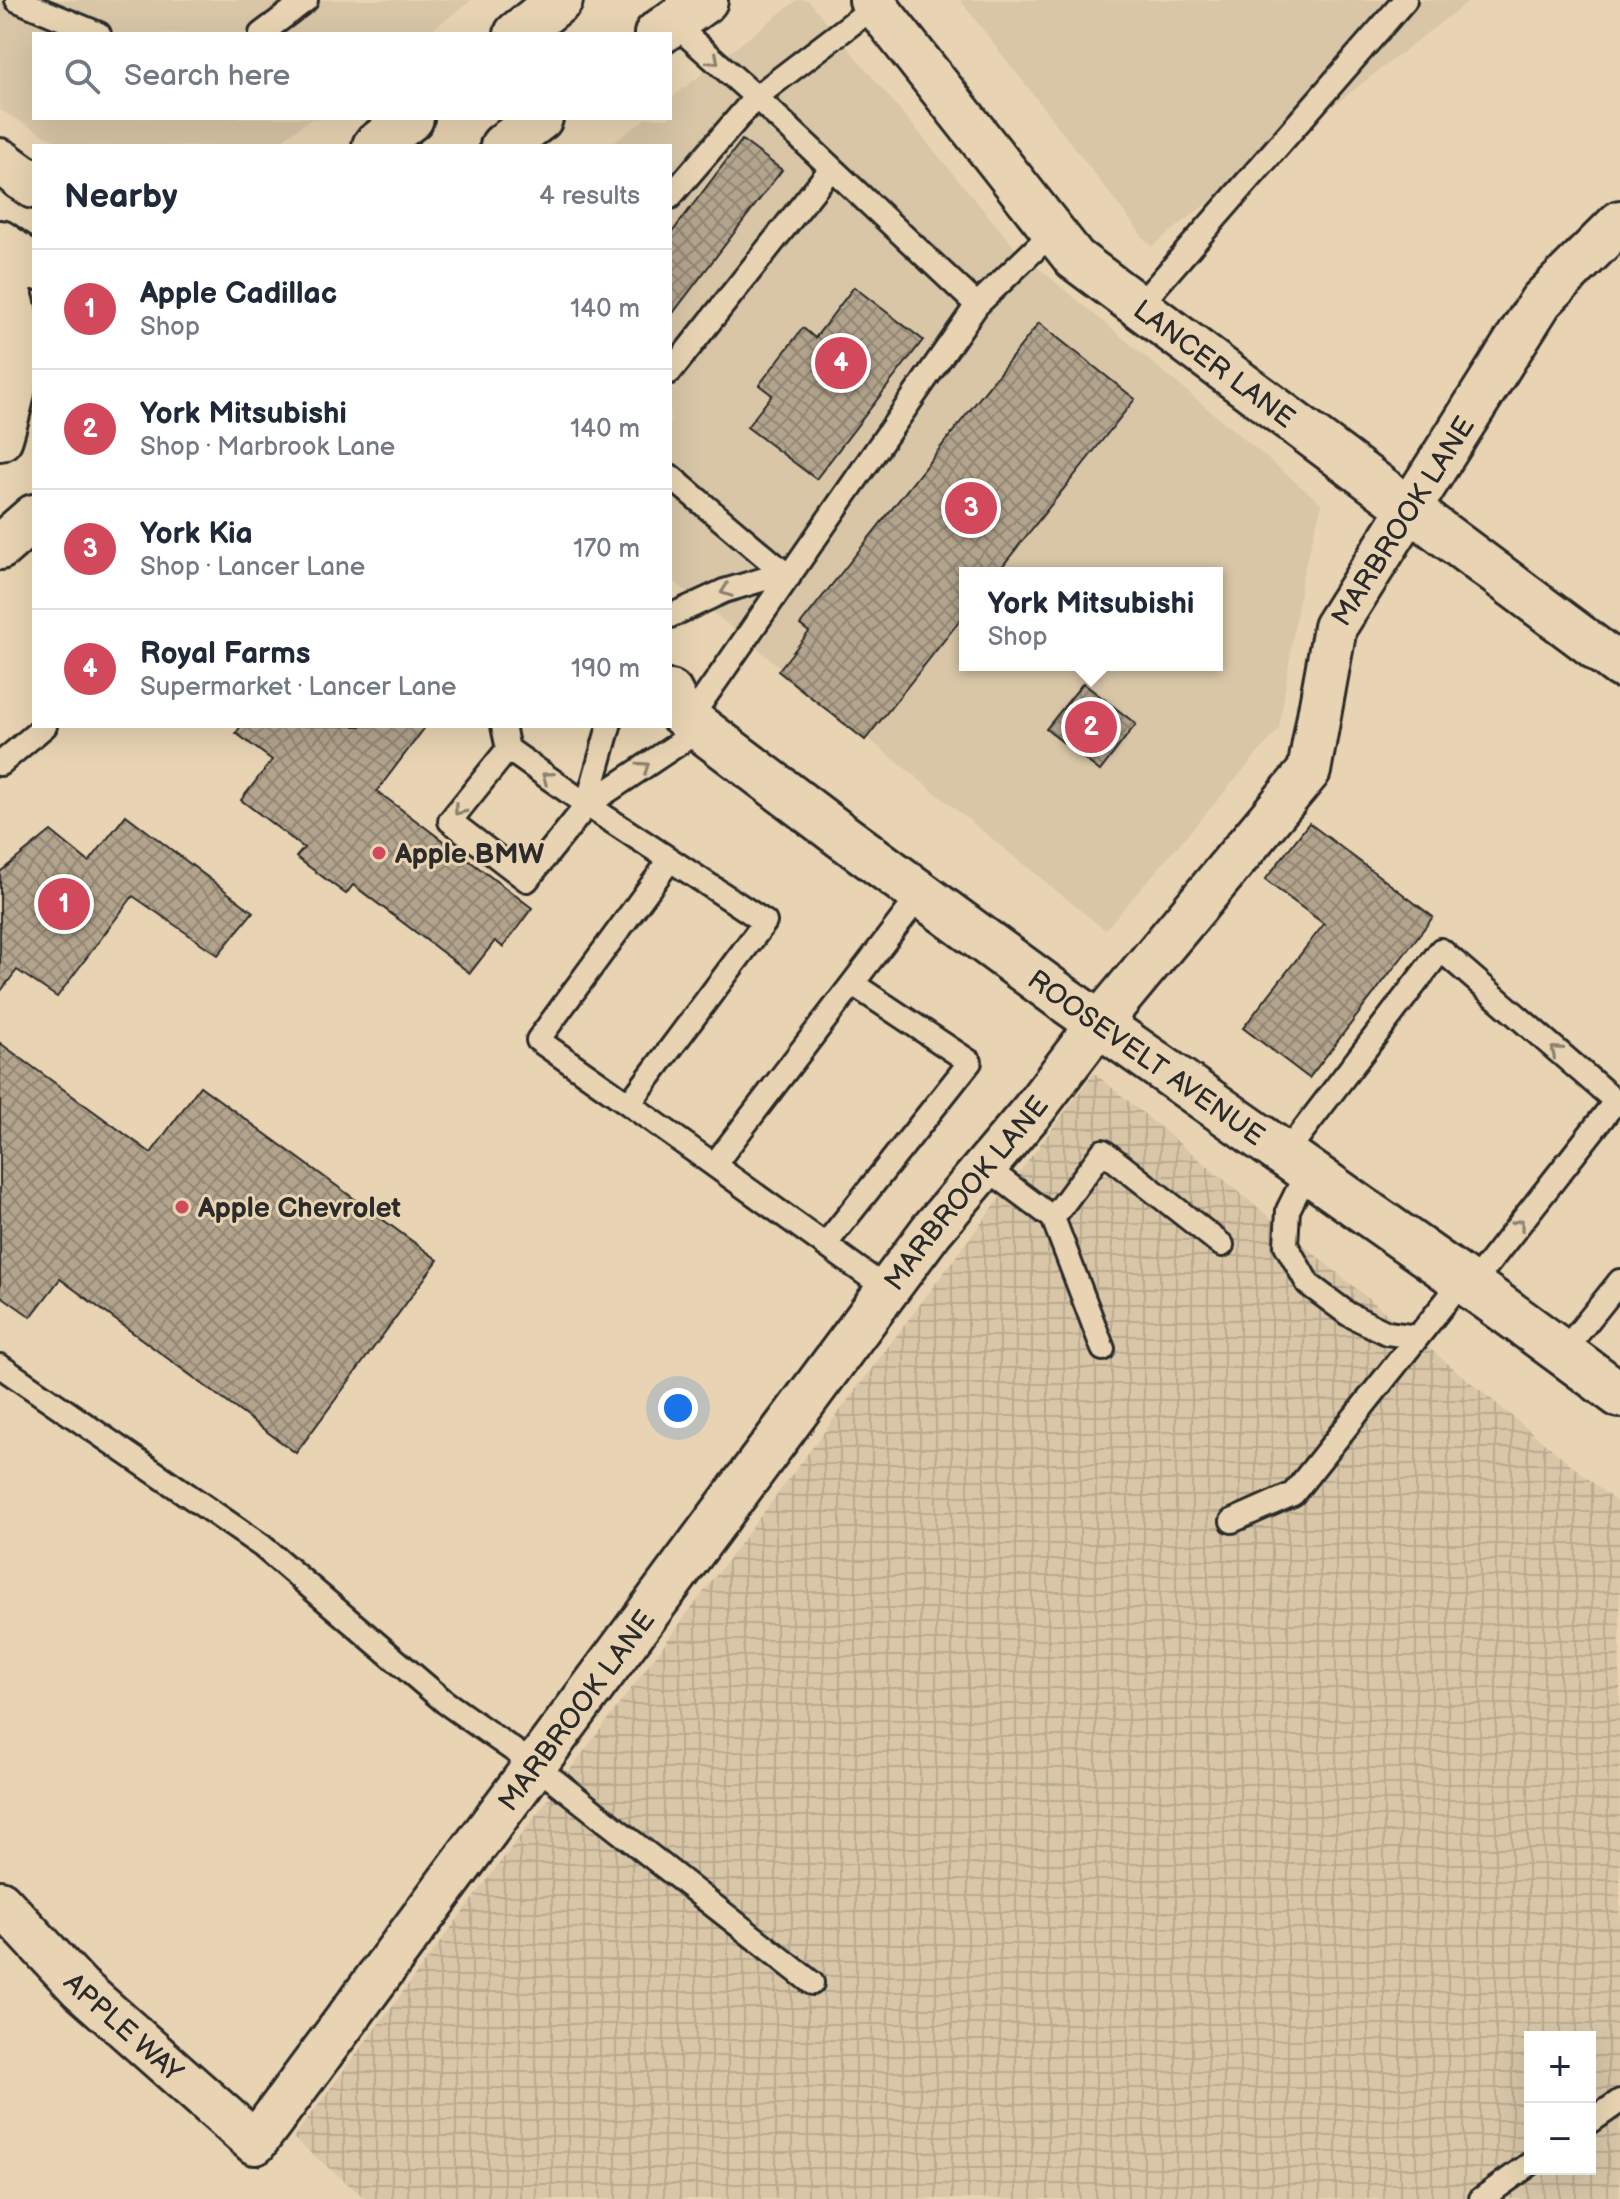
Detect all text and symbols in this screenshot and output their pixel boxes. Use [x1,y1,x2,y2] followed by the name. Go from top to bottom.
[32,32,672,120] search box
[705,50,720,65] one-way arrow
[60,54,104,98] icon: search
[124,58,290,94] text: Search here
[64,176,178,217] text: Nearby
[539,181,640,212] text: 4 results
[140,276,337,312] text: Apple Cadillac
[85,294,95,325] text: 1
[570,294,640,325] text: 140 m
[1127,294,1301,435] street label: LANCER LANE
[140,312,200,343] text: Shop
[815,333,867,393] pin: 4
[140,396,347,432] text: York Mitsubishi
[1325,411,1482,632] street label: MARBROOK LANE
[82,414,98,445] text: 2
[570,414,640,445] text: 140 m
[140,432,395,463] text: Shop · Marbrook Lane
[945,478,997,538] pin: 3
[140,516,253,552] text: York Kia
[82,534,98,565] text: 3
[573,534,640,565] text: 170 m
[140,552,365,583] text: Shop · Lancer Lane
[959,567,1223,671] popup
[720,582,734,598] one-way arrow
[988,586,1194,622] text: York Mitsubishi
[988,622,1048,653] text: Shop
[140,636,311,672] text: Royal Farms
[82,654,98,685] text: 4
[571,654,640,685] text: 190 m
[140,672,457,703] text: Supermarket · Lancer Lane
[1065,697,1117,757] pin: 2
[636,762,650,777] one-way arrow
[542,772,556,787] one-way arrow
[455,801,469,816] one-way arrow
[394,838,544,871] place label: Apple BMW
[370,844,388,862] marker: Apple BMW
[38,874,90,934] pin: 1
[1021,963,1270,1153] street label: ROOSEVELT AVENUE
[1551,1046,1566,1060] one-way arrow
[878,1090,1056,1297] street label: MARBROOK LANE
[197,1192,401,1225] place label: Apple Chevrolet
[173,1198,191,1216] marker: Apple Chevrolet
[1509,1218,1523,1233] one-way arrow
[658,1388,698,1428] your location
[492,1604,662,1818] street label: MARBROOK LANE
[56,1967,189,2090] street label: APPLE WAY
[1524,2031,1596,2175] map controls
[1524,2031,1596,2103] button: +
[1524,2103,1596,2175] button: −

